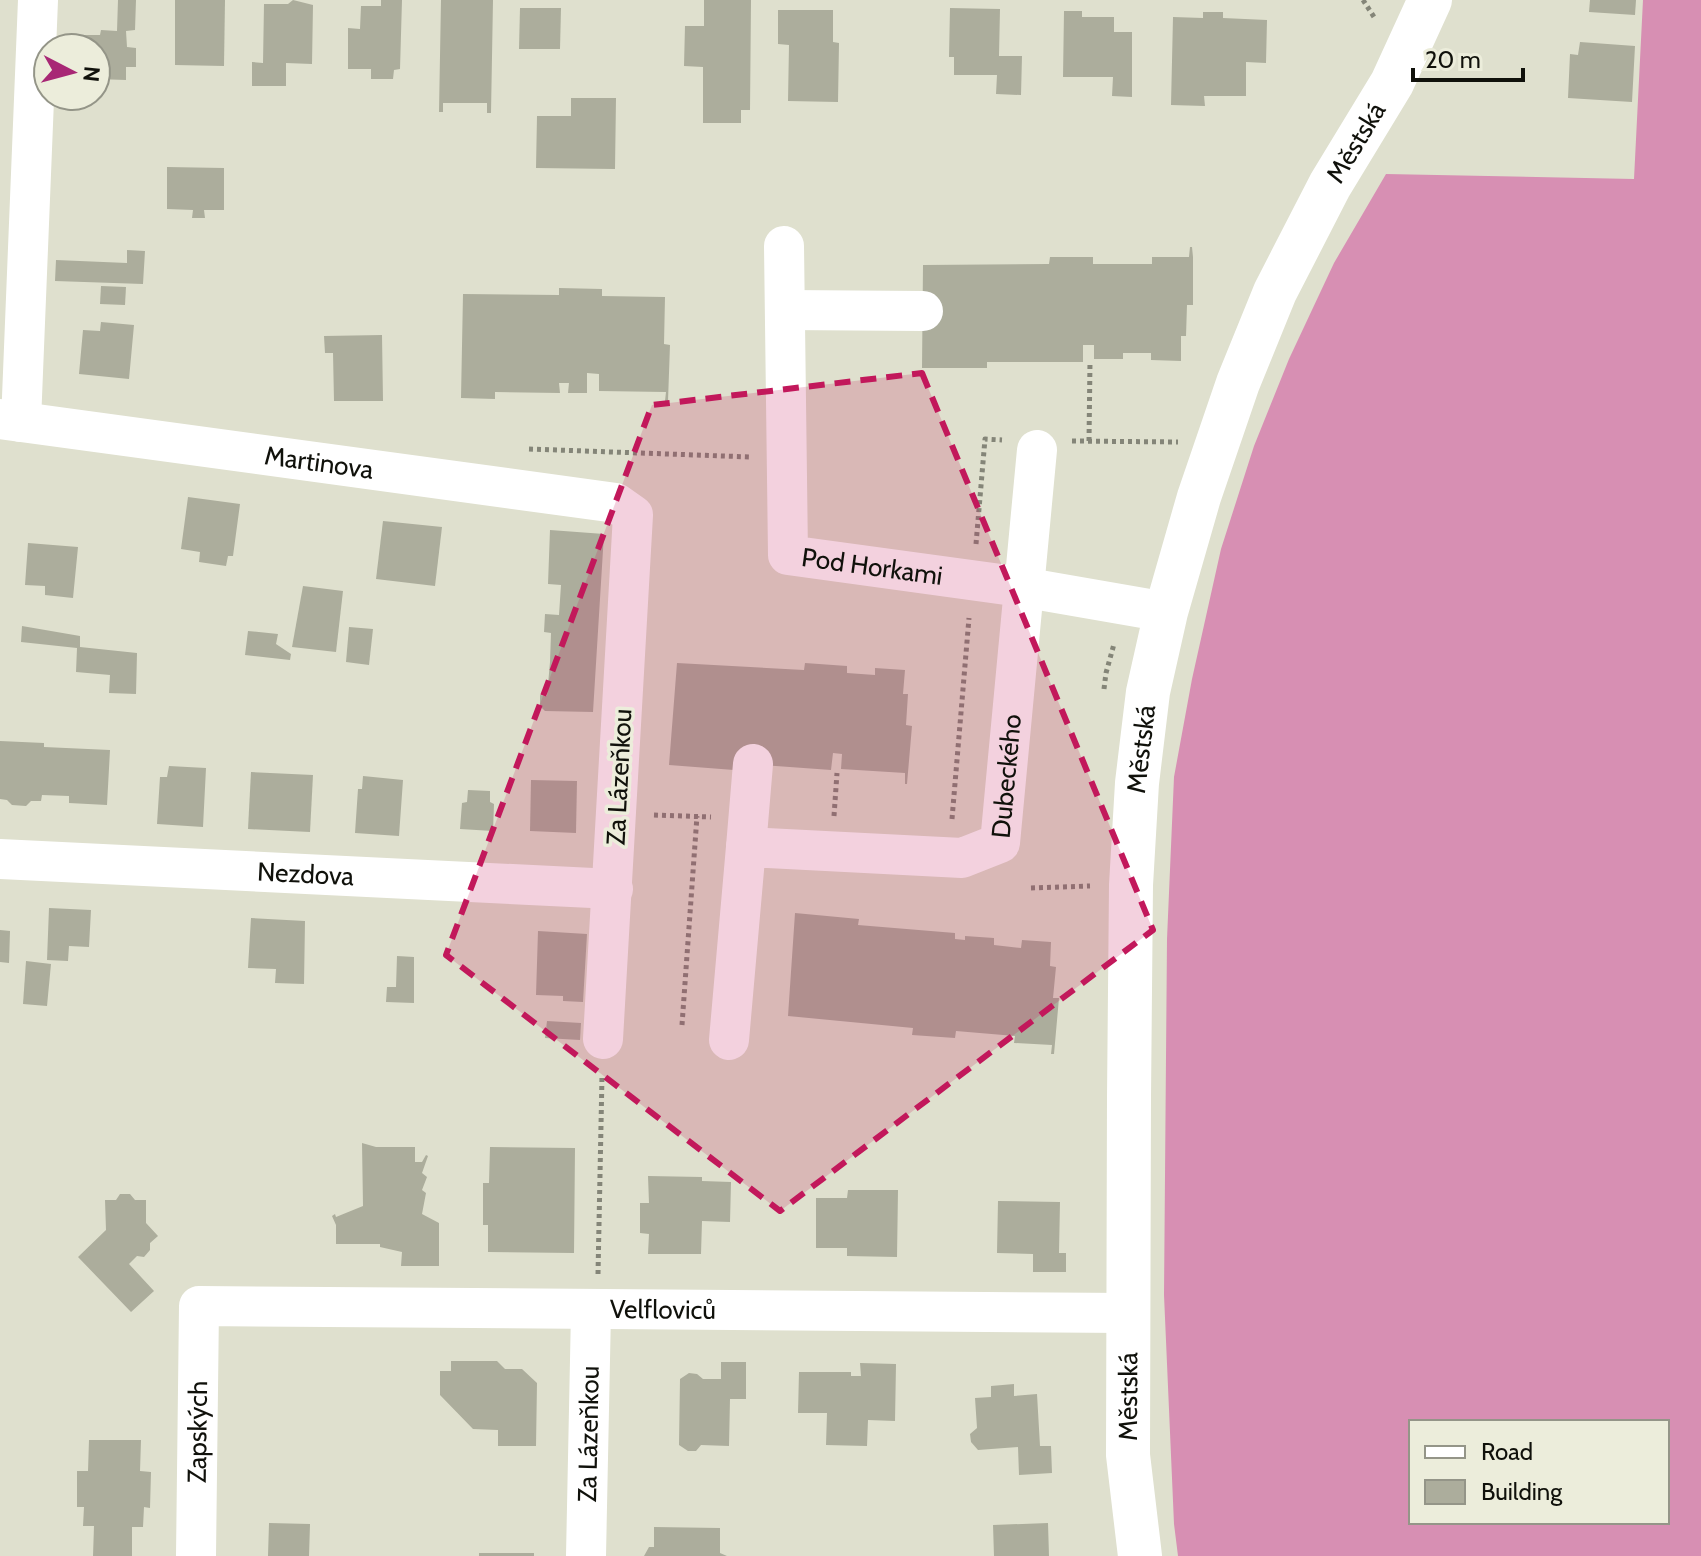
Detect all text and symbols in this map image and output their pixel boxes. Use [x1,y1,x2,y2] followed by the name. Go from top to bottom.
[32,32,112,112] north arrow
[1413,32,1523,82] scale bar
[1425,45,1481,74] text: 20 m
[77,65,106,83] text: N
[1319,96,1393,189] street label: Městská
[263,439,376,486] street label: Martinova
[800,541,945,592] street label: Pod Horkami
[1120,703,1162,795] street label: Městská
[599,708,639,846] street label: Za Lázeňkou
[985,713,1028,840] street label: Dubeckého
[256,856,355,892] street label: Nezdova
[610,1293,716,1326] street label: Velfloviců
[1112,1352,1144,1441] street label: Městská
[571,1365,606,1503] street label: Za Lázeňkou
[181,1381,214,1483] street label: Zapských
[1409,1420,1669,1524] legend
[1481,1437,1533,1466] text: Road
[1481,1477,1563,1506] text: Building

